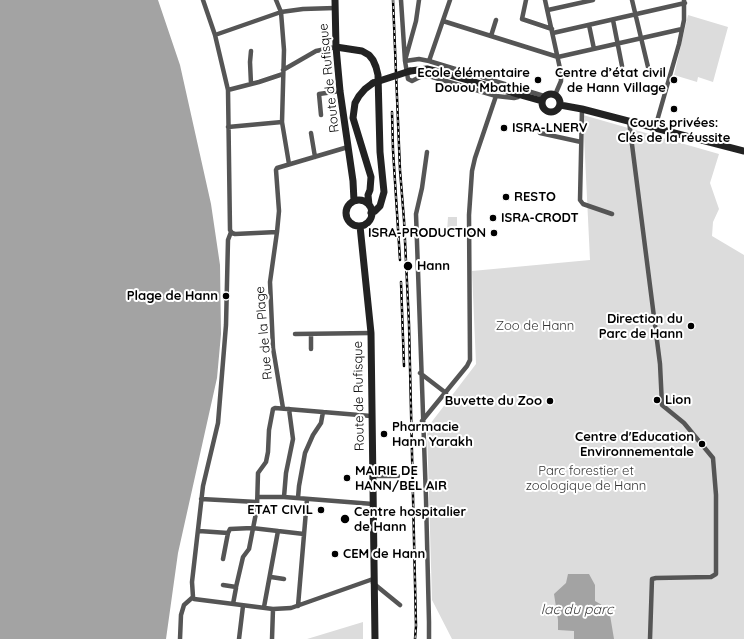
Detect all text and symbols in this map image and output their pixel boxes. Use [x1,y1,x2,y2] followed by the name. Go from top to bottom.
[315,22,343,134] street label: Route de Rufisque
[417,65,530,96] place label: Ecole élémentaire Douou Mbathie
[555,65,666,96] place label: Centre d’état civil de Hann Village
[533,75,543,85] marker: Ecole élémentaire Douou Mbathie
[669,75,679,85] marker: Centre d’état civil de Hann Village
[669,104,679,114] marker: Cours privées: Clés de la réussite
[617,115,731,146] place label: Cours privées: Clés de la réussite
[512,120,588,136] place label: ISRA-LNERV
[499,123,509,133] marker: ISRA-LNERV
[514,189,556,205] place label: RESTO
[501,192,511,202] marker: RESTO
[501,210,579,226] place label: ISRA-CRODT
[488,213,498,223] marker: ISRA-CRODT
[368,225,486,241] place label: ISRA-PRODUCTION
[489,228,499,238] marker: ISRA-PRODUCTION
[417,258,450,274] place label: Hann
[402,260,414,272] marker: Hann
[252,286,276,380] street label: Rue de la Plage
[127,288,218,304] place label: Plage de Hann
[221,291,231,301] marker: Plage de Hann
[599,311,683,342] place label: Direction du Parc de Hann
[496,318,574,334] park label: Zoo de Hann
[686,321,696,331] marker: Direction du Parc de Hann
[350,341,368,451] street label: Route de Rufisque
[665,392,691,408] place label: Lion
[445,393,542,409] place label: Buvette du Zoo
[652,395,662,405] marker: Lion
[545,396,555,406] marker: Buvette du Zoo
[392,419,473,450] place label: Pharmacie Hann Yarakh
[379,429,389,439] marker: Pharmacie Hann Yarakh
[575,429,694,460] place label: Centre d'Education Environnementale
[697,439,707,449] marker: Centre d'Education Environnementale
[355,463,447,494] place label: MAIRIE DE HANN/BEL AIR
[526,463,646,494] park label: Parc forestier et zoologique de Hann
[342,473,352,483] marker: MAIRIE DE HANN/BEL AIR
[247,502,313,518] place label: ETAT CIVIL
[354,504,466,535] place label: Centre hospitalier de Hann
[316,505,326,515] marker: ETAT CIVIL
[339,513,351,525] marker: Centre hospitalier de Hann
[343,546,425,562] place label: CEM de Hann
[330,549,340,559] marker: CEM de Hann
[541,602,613,618] water label: lac du parc

